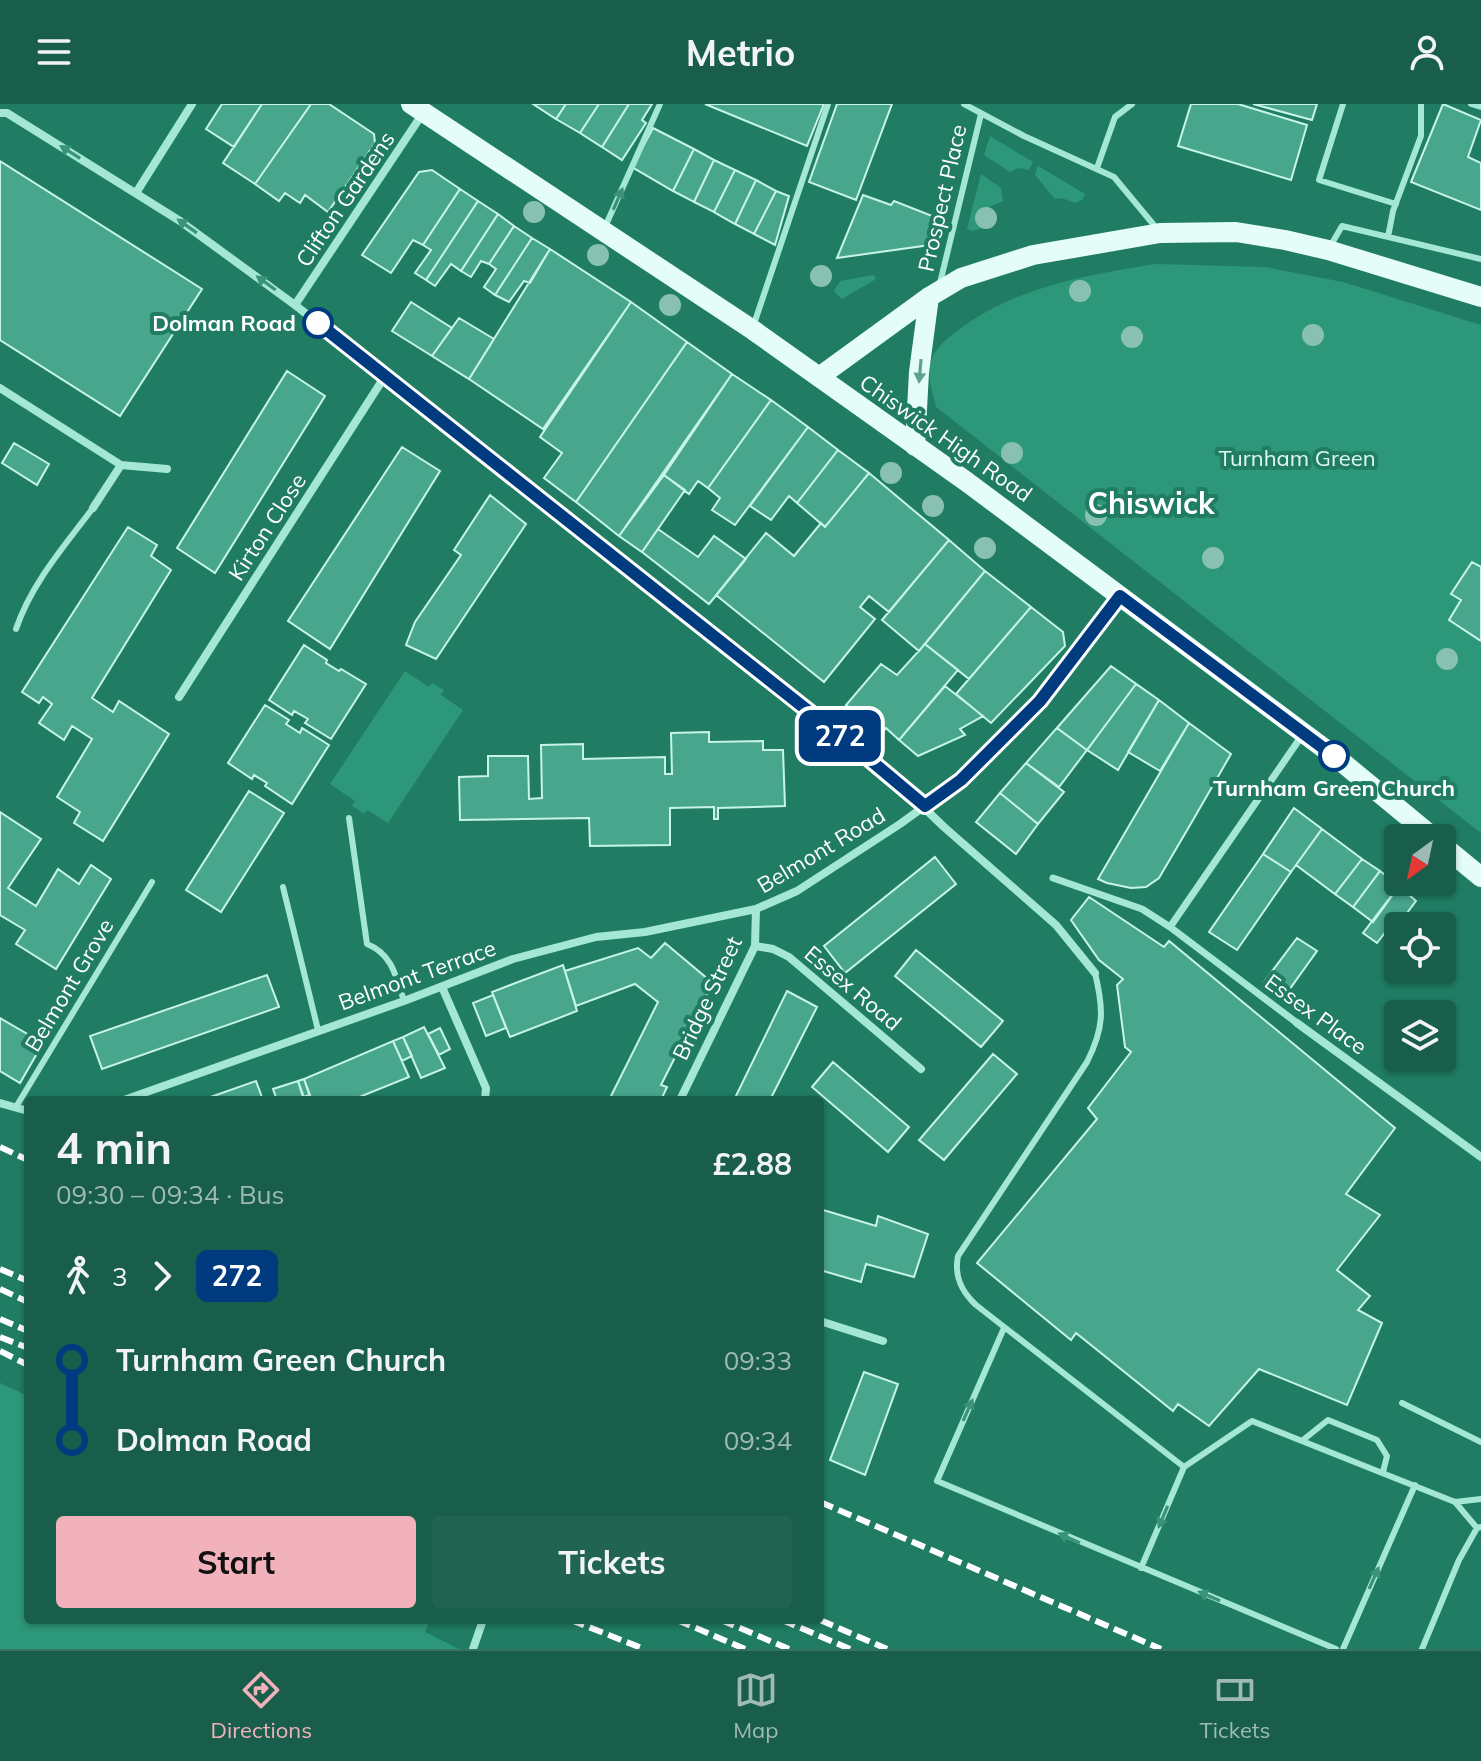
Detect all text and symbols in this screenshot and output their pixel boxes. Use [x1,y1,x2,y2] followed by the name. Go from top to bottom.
[32,30,76,74] icon: menu
[686,30,795,75] text: Metrio
[1405,30,1449,74] icon: person
[911,122,973,274] street label: Prospect Place
[289,126,401,272] street label: Clifton Gardens
[59,145,81,159] one-way arrow
[612,187,625,211] one-way arrow
[176,219,197,234] one-way arrow
[255,275,277,291] one-way arrow
[303,308,333,338] marker: Dolman Road
[152,309,296,337] place label: Dolman Road
[913,359,926,384] one-way arrow
[854,368,1038,508] street label: Chiswick High Road
[1218,444,1376,472] park label: Turnham Green
[222,468,312,586] street label: Kirton Close
[1087,484,1216,522] district label: Chiswick
[794,710,886,762] line badge: 272
[815,718,865,753] text: 272
[1319,741,1349,771] marker: Turnham Green Church
[1213,774,1455,802] place label: Turnham Green Church
[752,801,890,899] street label: Belmont Road
[1384,824,1456,896] north arrow
[1384,824,1456,1072] map controls
[1384,912,1456,984] button: locate
[18,913,120,1057] street label: Belmont Grove
[666,931,748,1064] street label: Bridge Street
[334,934,500,1016] street label: Belmont Terrace
[799,939,907,1037] street label: Essex Road
[1259,968,1373,1060] street label: Essex Place
[1384,1000,1456,1072] button: layers
[56,1120,172,1175] text: 4 min
[713,1145,792,1183] text: £2.88
[56,1178,285,1211] text: 09:30 – 09:34 · Bus
[56,1254,100,1298] icon: walk
[140,1254,184,1298] icon: forward
[212,1258,262,1293] text: 272
[112,1260,128,1293] text: 3
[116,1341,446,1379] text: Turnham Green Church
[724,1344,792,1377] text: 09:33
[962,1398,975,1421] one-way arrow
[116,1421,312,1459] text: Dolman Road
[724,1424,792,1457] text: 09:34
[1156,1505,1169,1529] one-way arrow
[56,1516,416,1608] button: Start
[432,1516,792,1608] button: Tickets
[1057,1531,1081,1544] one-way arrow
[1367,1566,1381,1589] one-way arrow
[1197,1590,1221,1603] one-way arrow
[210,1668,312,1744] tab: Directions
[733,1668,778,1744] tab: Map
[1199,1668,1270,1744] tab: Tickets

